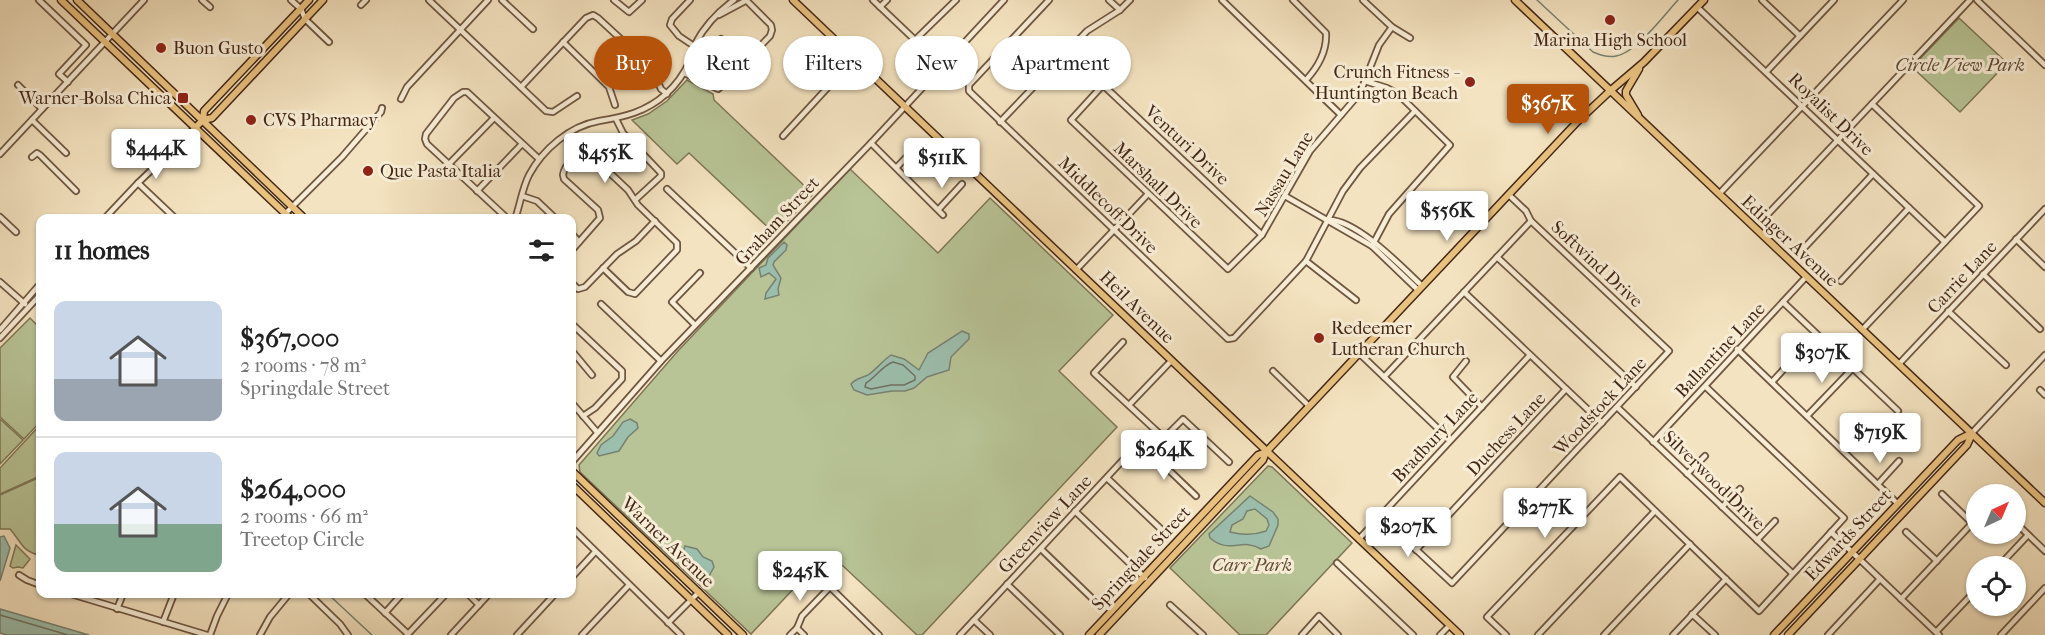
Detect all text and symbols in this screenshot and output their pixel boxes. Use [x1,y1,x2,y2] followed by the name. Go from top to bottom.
[1603,13,1617,27] marker: Marina High School
[1533,30,1687,51] place label: Marina High School
[594,36,672,90] chip: Buy
[684,36,771,90] chip: Rent
[783,36,883,90] chip: Filters
[895,36,978,90] chip: New
[990,36,1131,90] chip: Apartment
[173,38,263,59] place label: Buon Gusto
[154,41,168,55] marker: Buon Gusto
[1895,55,2025,76] park label: Circle View Park
[1315,62,1460,104] place label: Crunch Fitness - Huntington Beach
[1784,69,1878,160] street label: Royalist Drive
[1463,75,1477,89] marker: Crunch Fitness - Huntington Beach
[1506,84,1590,135] pin: $367K
[18,88,172,109] place label: Warner-Bolsa Chica
[176,91,190,105] marker: Warner-Bolsa Chica
[1521,92,1575,115] text: $367K
[1140,100,1233,190] street label: Venturi Drive
[263,110,379,131] place label: CVS Pharmacy
[244,113,258,127] marker: CVS Pharmacy
[1251,128,1318,221] street label: Nassau Lane
[114,129,198,180] pin: $444K
[563,133,647,184] pin: $455K
[125,137,187,160] text: $444K
[900,138,984,189] pin: $511K
[1109,138,1206,233] street label: Marshall Drive
[578,141,632,164] text: $455K
[918,146,966,169] text: $511K
[1053,152,1162,258] street label: Middlecoff Drive
[380,161,502,182] place label: Que Pasta Italia
[361,164,375,178] marker: Que Pasta Italia
[731,172,824,270] street label: Graham Street
[1405,191,1489,242] pin: $556K
[1737,191,1842,292] street label: Edinger Avenue
[1420,199,1474,222] text: $556K
[1547,217,1647,312] street label: Softwind Drive
[525,234,558,267] icon: filters
[54,235,150,266] text: 11 homes
[1923,236,2002,318] street label: Carrie Lane
[1095,267,1178,348] street label: Heil Avenue
[1671,299,1770,402] street label: Ballantine Lane
[1331,318,1465,360] place label: Redeemer Lutheran Church
[240,323,339,354] text: $367,000
[102,325,174,397] icon: home
[1312,331,1326,345] marker: Redeemer Lutheran Church
[1780,333,1864,384] pin: $307K
[1795,341,1849,364] text: $307K
[1549,353,1651,460] street label: Woodstock Lane
[240,354,366,377] text: 2 rooms · 78 m²
[240,377,390,400] text: Springdale Street
[1388,387,1483,487] street label: Bradbury Lane
[1462,388,1550,480] street label: Duchess Lane
[1838,413,1922,464] pin: $719K
[1854,421,1906,444] text: $719K
[1658,426,1769,534] street label: Silverwood Drive
[1122,430,1206,481] pin: $264K
[1135,438,1193,461] text: $264K
[994,471,1096,578] street label: Greenview Lane
[240,474,346,505] text: $264,000
[102,476,174,548] icon: home
[1966,484,2026,544] north arrow
[1966,484,2026,616] map controls
[1801,485,1896,585] street label: Edwards Street
[1503,488,1587,539] pin: $277K
[616,492,719,592] street label: Warner Avenue
[1517,496,1573,519] text: $277K
[1088,501,1196,615] street label: Springdale Street
[240,505,368,528] text: 2 rooms · 66 m²
[1366,507,1450,558] pin: $207K
[1380,515,1436,538] text: $207K
[240,528,364,551] text: Treetop Circle
[758,551,842,602] pin: $245K
[1212,555,1292,576] park label: Carr Park
[1966,556,2026,616] button: locate
[772,559,828,582] text: $245K

